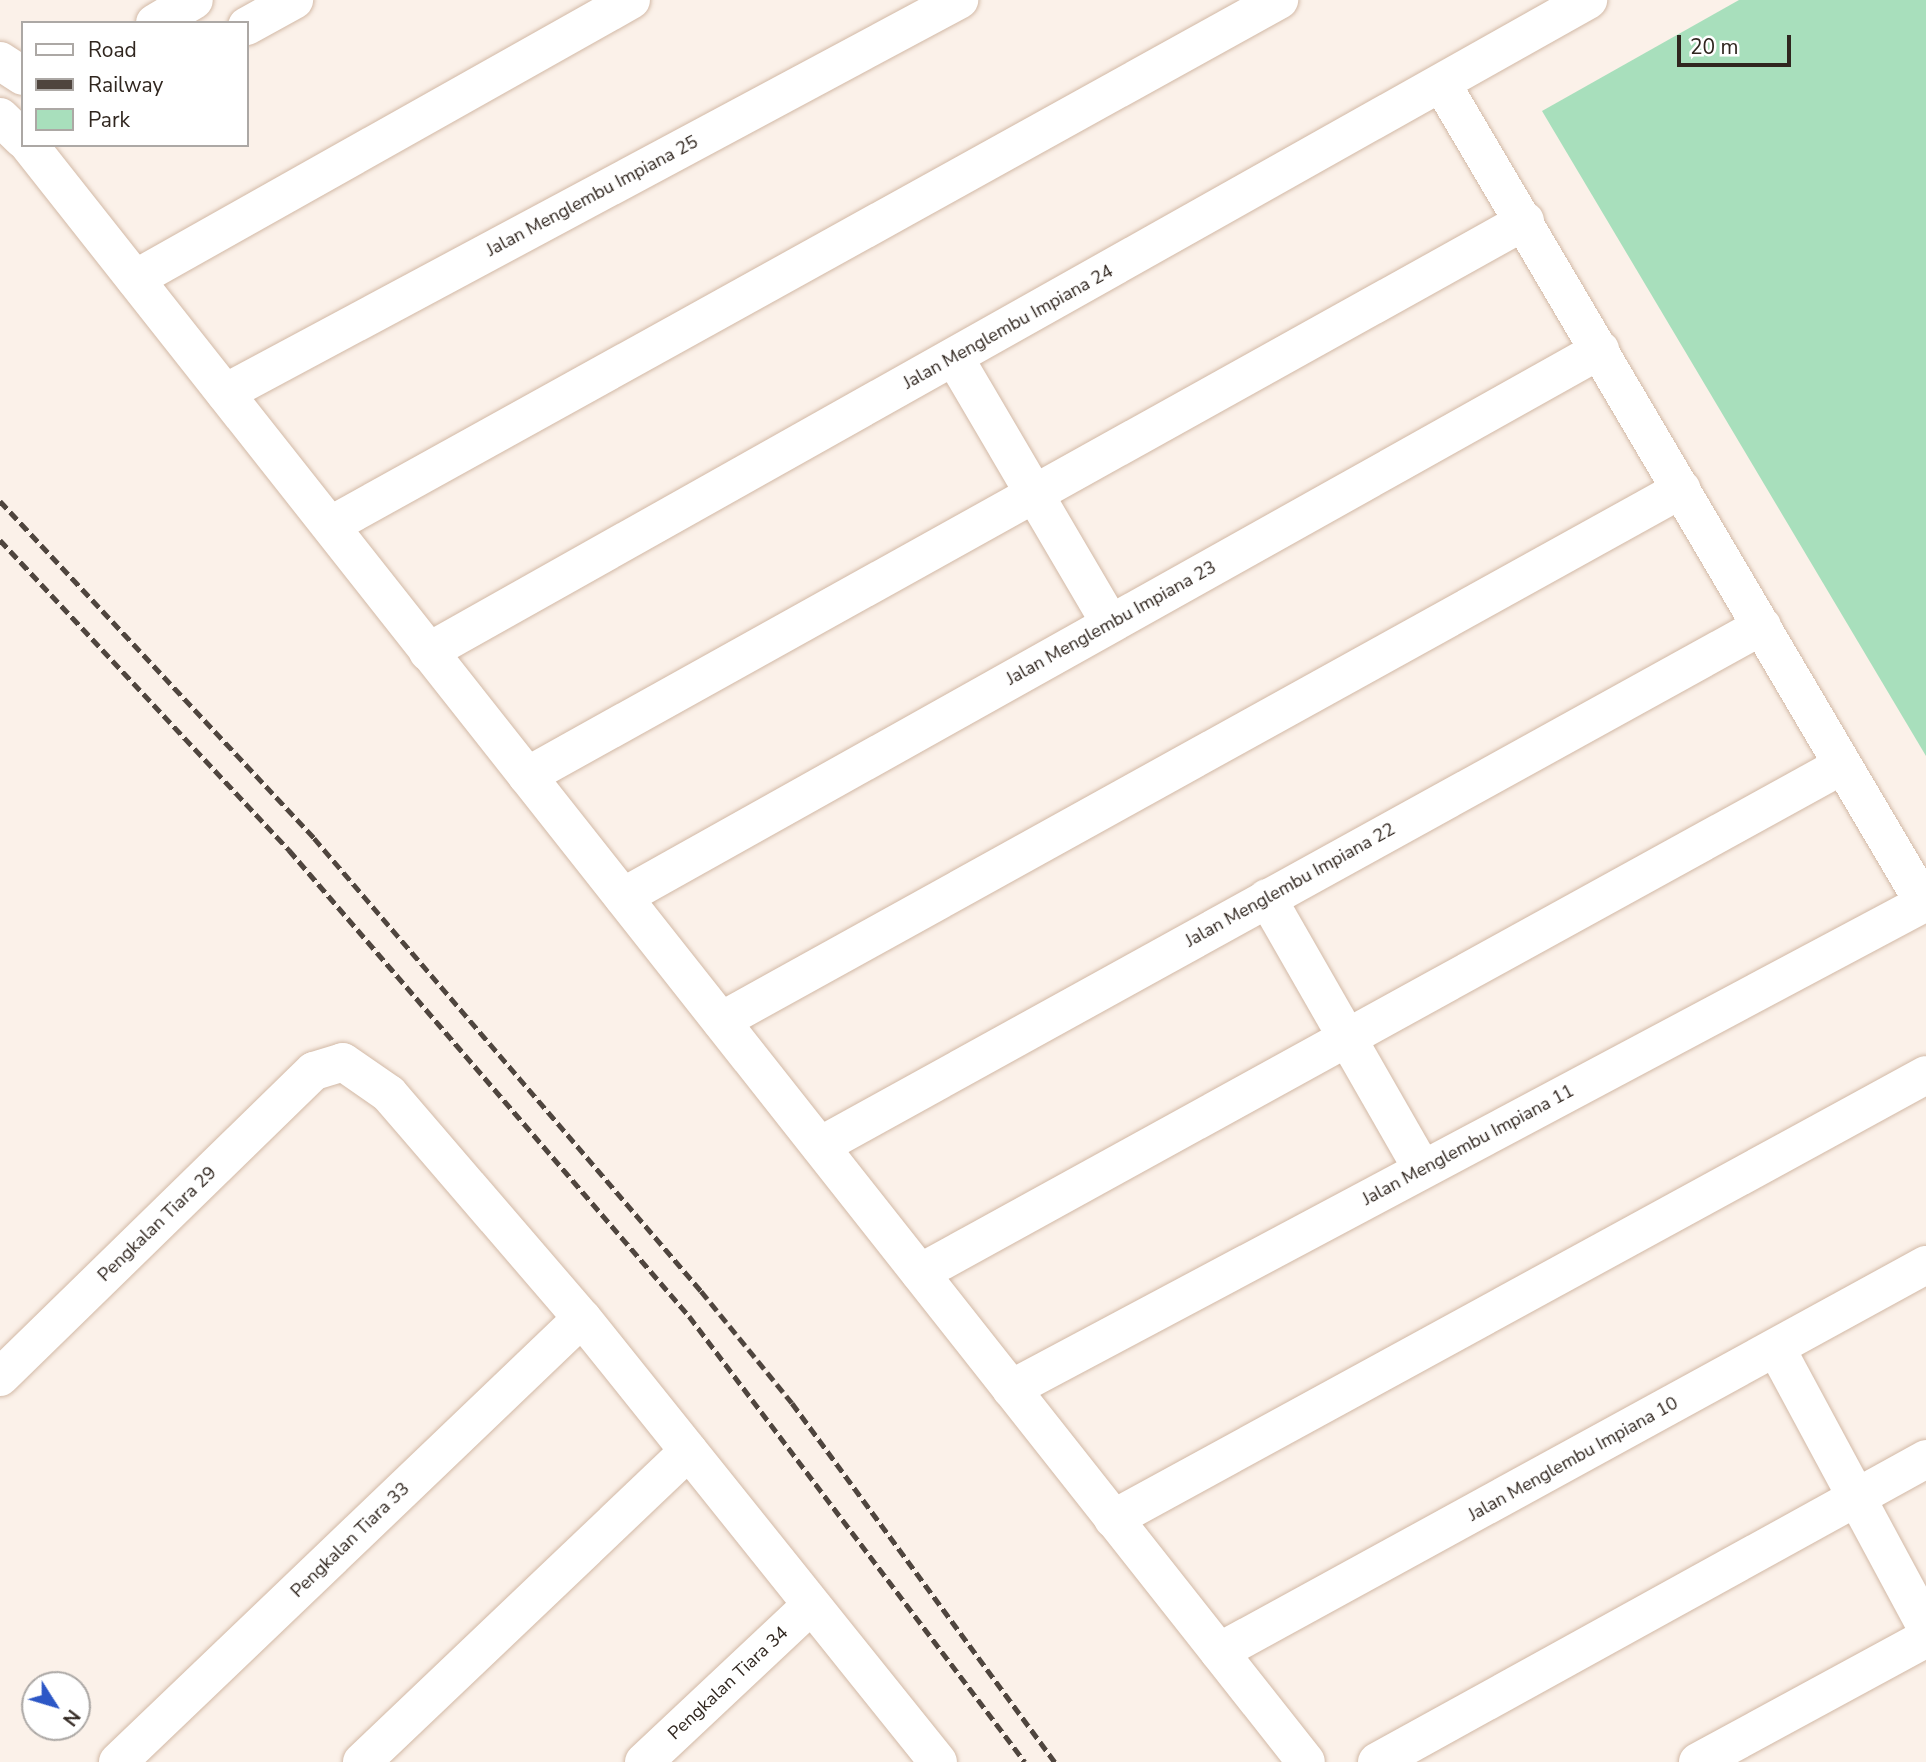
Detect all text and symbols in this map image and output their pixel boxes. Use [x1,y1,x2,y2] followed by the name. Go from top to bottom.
[21,21,248,147] legend
[1681,21,1795,65] scale bar
[1690,33,1739,61] text: 20 m
[88,36,137,64] text: Road
[88,71,163,99] text: Railway
[88,106,130,134] text: Park
[483,131,701,261] street label: Jalan Menglembu Impiana 25
[899,260,1117,394] street label: Jalan Menglembu Impiana 24
[1002,556,1220,690] street label: Jalan Menglembu Impiana 23
[1181,818,1399,952] street label: Jalan Menglembu Impiana 22
[1359,1080,1577,1210] street label: Jalan Menglembu Impiana 11
[93,1162,221,1286] street label: Pengkalan Tiara 29
[1464,1392,1682,1526] street label: Jalan Menglembu Impiana 10
[286,1478,414,1602] street label: Pengkalan Tiara 33
[664,1622,792,1744] street label: Pengkalan Tiara 34
[21,1671,91,1741] north arrow
[57,1704,86,1731] text: N

